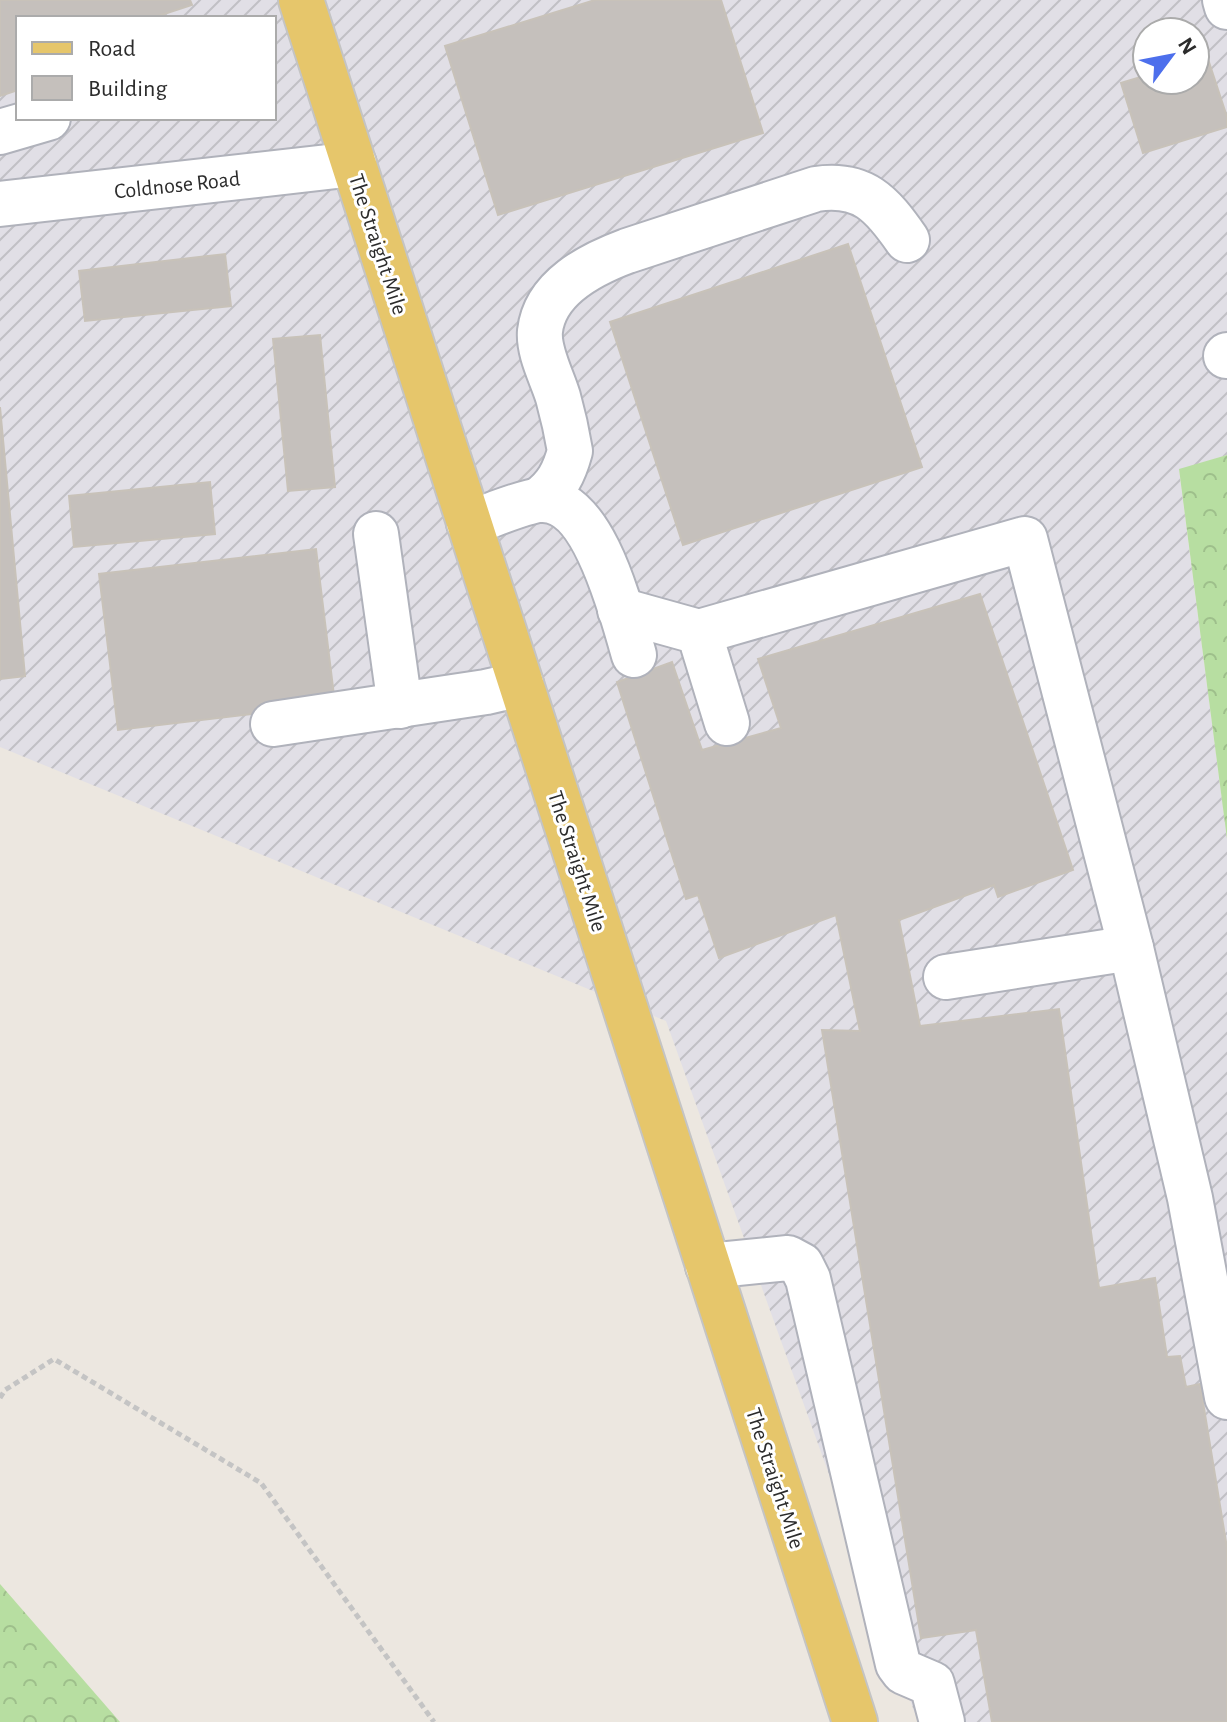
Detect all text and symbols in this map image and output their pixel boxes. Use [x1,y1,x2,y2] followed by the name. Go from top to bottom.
[16,16,276,120] legend
[1131,16,1211,96] north arrow
[1174,34,1200,58] text: N
[88,37,136,61] text: Road
[88,77,167,101] text: Building
[113,167,241,203] street label: Coldnose Road
[345,171,411,317] street label: The Straight Mile
[544,788,610,934] street label: The Straight Mile
[742,1405,808,1551] street label: The Straight Mile

